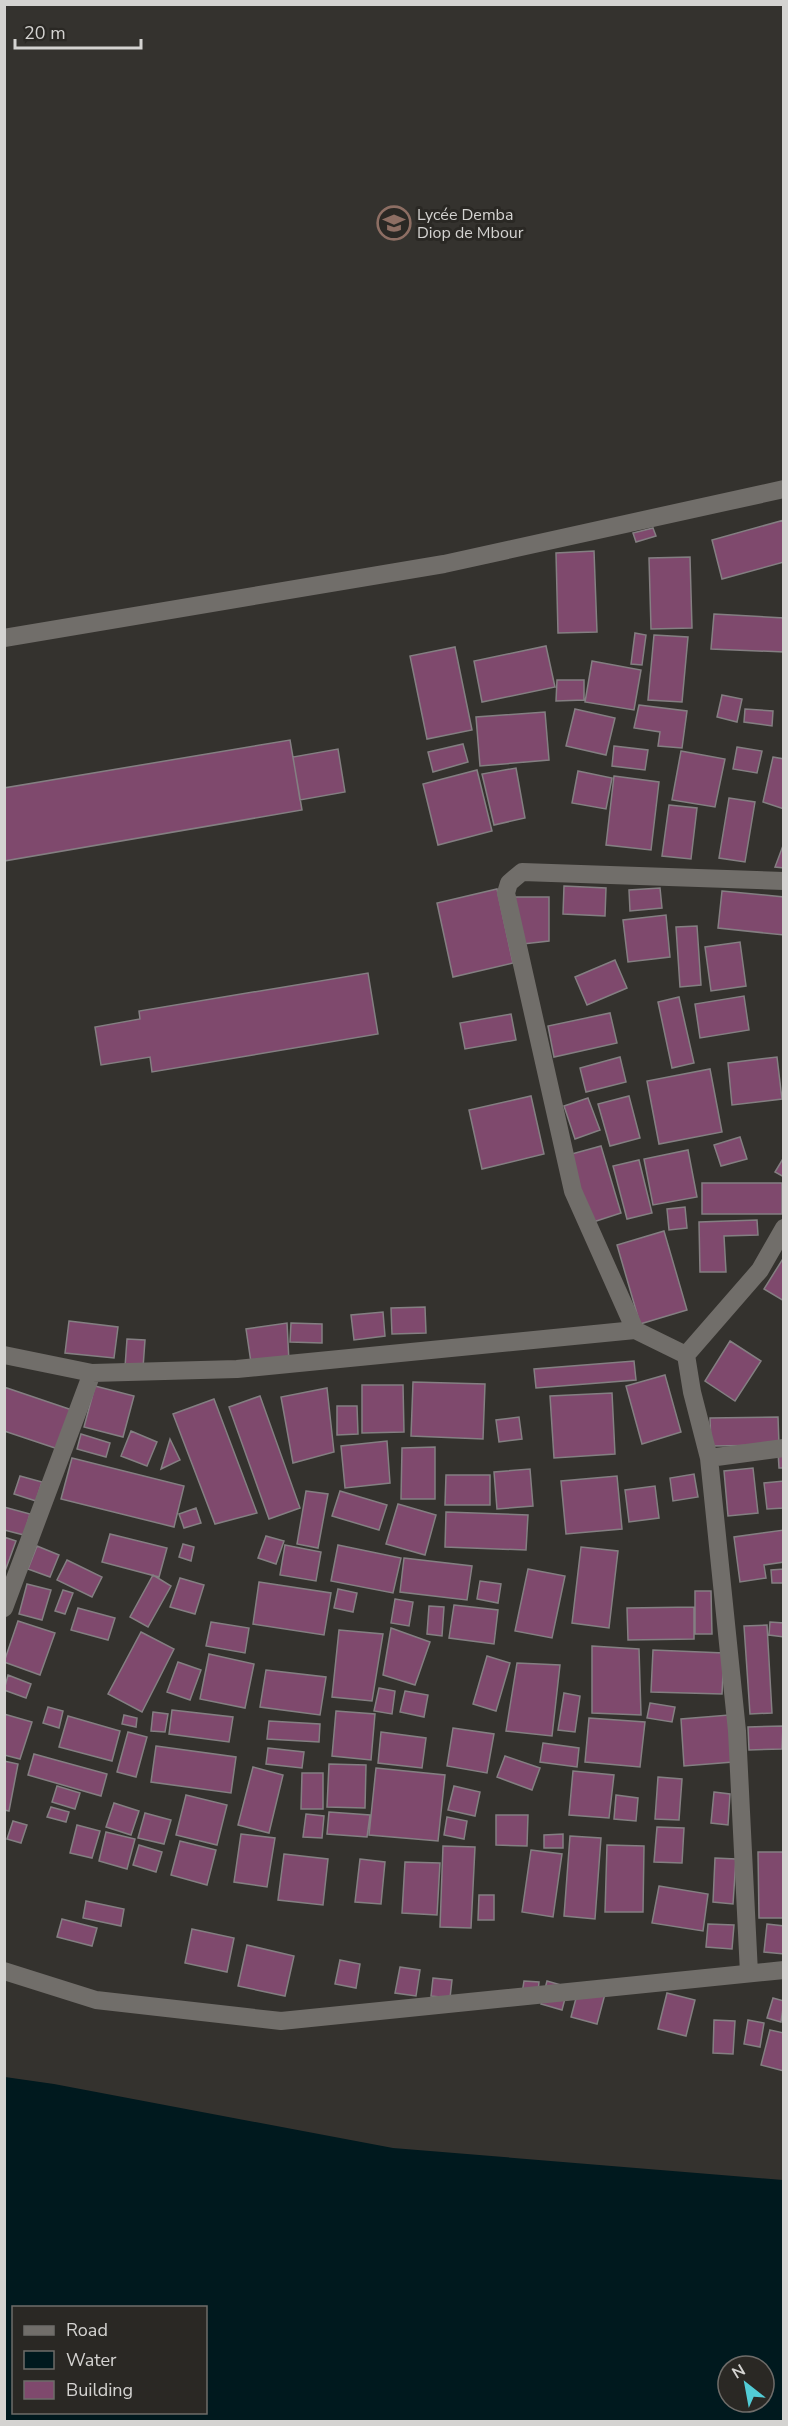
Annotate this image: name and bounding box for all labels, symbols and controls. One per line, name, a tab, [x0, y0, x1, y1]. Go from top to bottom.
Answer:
scale bar	[15, 12, 141, 50]
text: 20 m	[24, 21, 66, 45]
place label: Lycée Demba Diop de Mbour	[417, 204, 524, 244]
school or university icon: Lycée Demba Diop de Mbour	[376, 205, 412, 241]
legend	[12, 2306, 207, 2414]
text: Road	[66, 2318, 108, 2342]
text: Water	[66, 2348, 117, 2372]
north arrow	[716, 2354, 776, 2414]
text: N	[728, 2359, 750, 2385]
text: Building	[66, 2378, 133, 2402]

